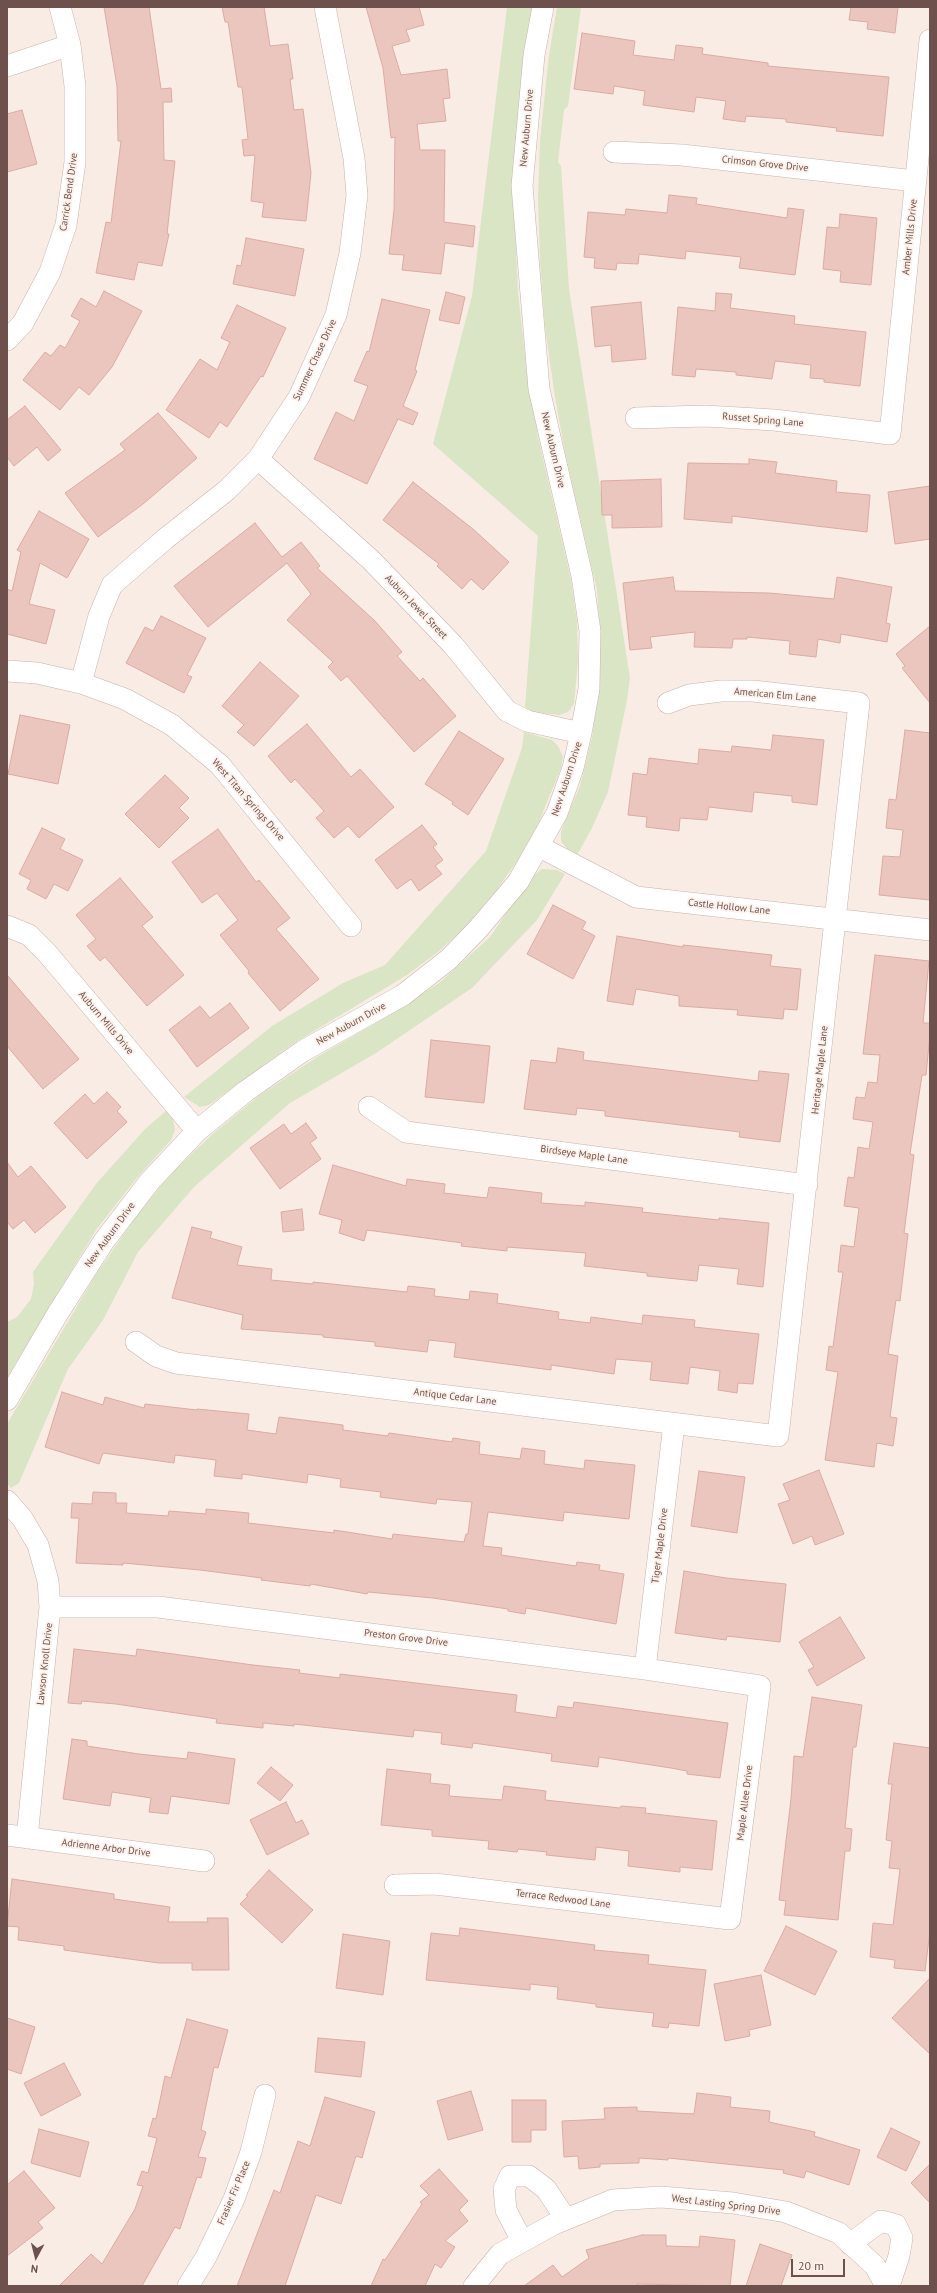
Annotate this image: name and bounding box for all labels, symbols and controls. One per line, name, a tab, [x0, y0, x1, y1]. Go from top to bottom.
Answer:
street label: New Auburn Drive	[518, 89, 536, 167]
street label: Carrick Bend Drive	[58, 152, 80, 232]
street label: Crimson Grove Drive	[721, 153, 809, 175]
street label: Amber Mills Drive	[900, 198, 920, 276]
street label: Summer Chase Drive	[291, 317, 339, 403]
street label: Russet Spring Lane	[722, 410, 804, 430]
street label: New Auburn Drive	[538, 411, 568, 489]
street label: Auburn Jewel Street	[382, 572, 450, 642]
street label: American Elm Lane	[733, 685, 817, 705]
street label: New Auburn Drive	[549, 740, 585, 818]
street label: West Titan Springs Drive	[209, 756, 287, 844]
street label: Castle Hollow Lane	[687, 897, 771, 917]
street label: Auburn Mills Drive	[76, 989, 136, 1057]
street label: New Auburn Drive	[314, 1000, 388, 1048]
street label: Heritage Maple Lane	[809, 1025, 831, 1115]
street label: Birdseye Maple Lane	[540, 1143, 628, 1167]
street label: New Auburn Drive	[82, 1200, 138, 1270]
street label: Antique Cedar Lane	[413, 1386, 497, 1408]
street label: Tiger Maple Drive	[649, 1507, 671, 1585]
street label: Lawson Knoll Drive	[35, 1622, 55, 1706]
street label: Preston Grove Drive	[363, 1627, 449, 1649]
street label: Maple Allee Drive	[734, 1765, 756, 1841]
street label: Adrienne Arbor Drive	[61, 1837, 151, 1859]
street label: Terrace Redwood Lane	[515, 1887, 611, 1911]
street label: Frasier Fir Place	[215, 2159, 253, 2227]
street label: West Lasting Spring Drive	[671, 2192, 781, 2218]
north arrow	[16, 2237, 56, 2277]
scale bar	[793, 2251, 847, 2277]
text: 20 m	[798, 2258, 824, 2273]
text: N	[30, 2262, 39, 2276]

